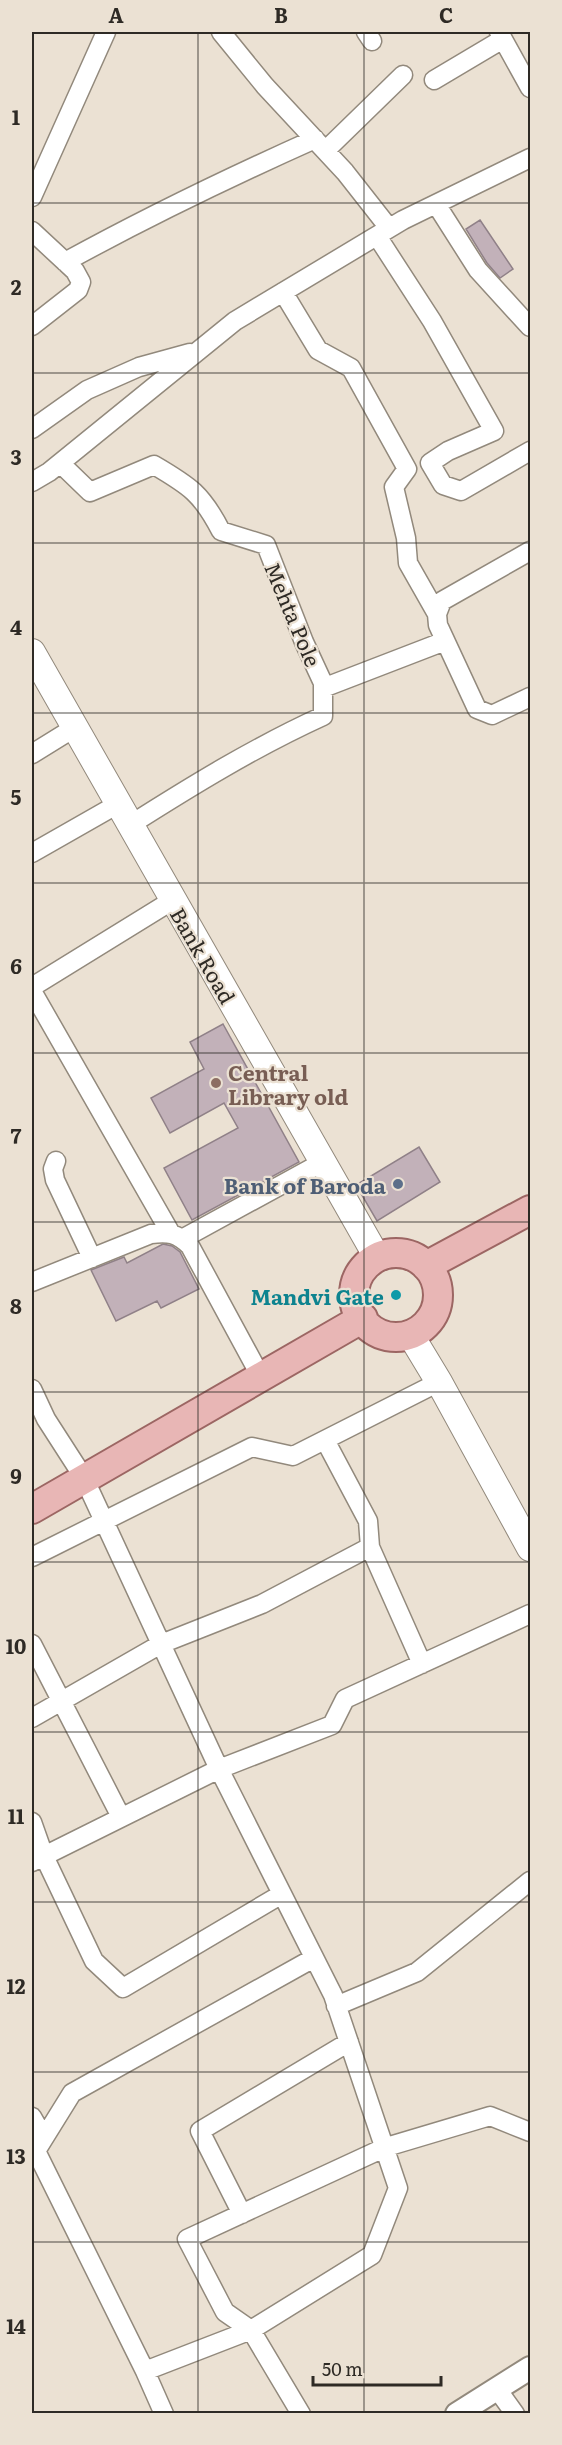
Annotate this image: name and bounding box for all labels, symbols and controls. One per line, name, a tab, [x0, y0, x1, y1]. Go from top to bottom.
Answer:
text: A	[108, 0, 124, 29]
text: B	[274, 0, 288, 29]
text: C	[439, 0, 453, 29]
text: 1	[12, 101, 20, 131]
text: 2	[11, 271, 22, 301]
text: 3	[10, 441, 22, 471]
street label: Mehta Pole	[258, 557, 330, 671]
text: 4	[10, 611, 22, 641]
text: 5	[11, 781, 22, 811]
street label: Bank Road	[164, 901, 244, 1009]
text: 6	[10, 950, 22, 980]
place label: Central Library old	[228, 1056, 348, 1111]
marker: Central Library old	[209, 1076, 223, 1090]
text: 7	[11, 1120, 22, 1150]
place label: Bank of Baroda	[224, 1169, 387, 1200]
marker: Bank of Baroda	[391, 1177, 405, 1191]
place label: Mandvi Gate	[250, 1280, 384, 1311]
marker: Mandvi Gate	[389, 1288, 403, 1302]
text: 8	[10, 1290, 22, 1320]
text: 9	[10, 1460, 22, 1490]
text: 10	[6, 1630, 26, 1660]
text: 11	[8, 1800, 24, 1830]
text: 12	[6, 1970, 26, 2000]
text: 13	[6, 2140, 26, 2170]
text: 14	[6, 2310, 26, 2340]
scale bar	[313, 2349, 440, 2387]
text: 50 m	[322, 2355, 363, 2382]

